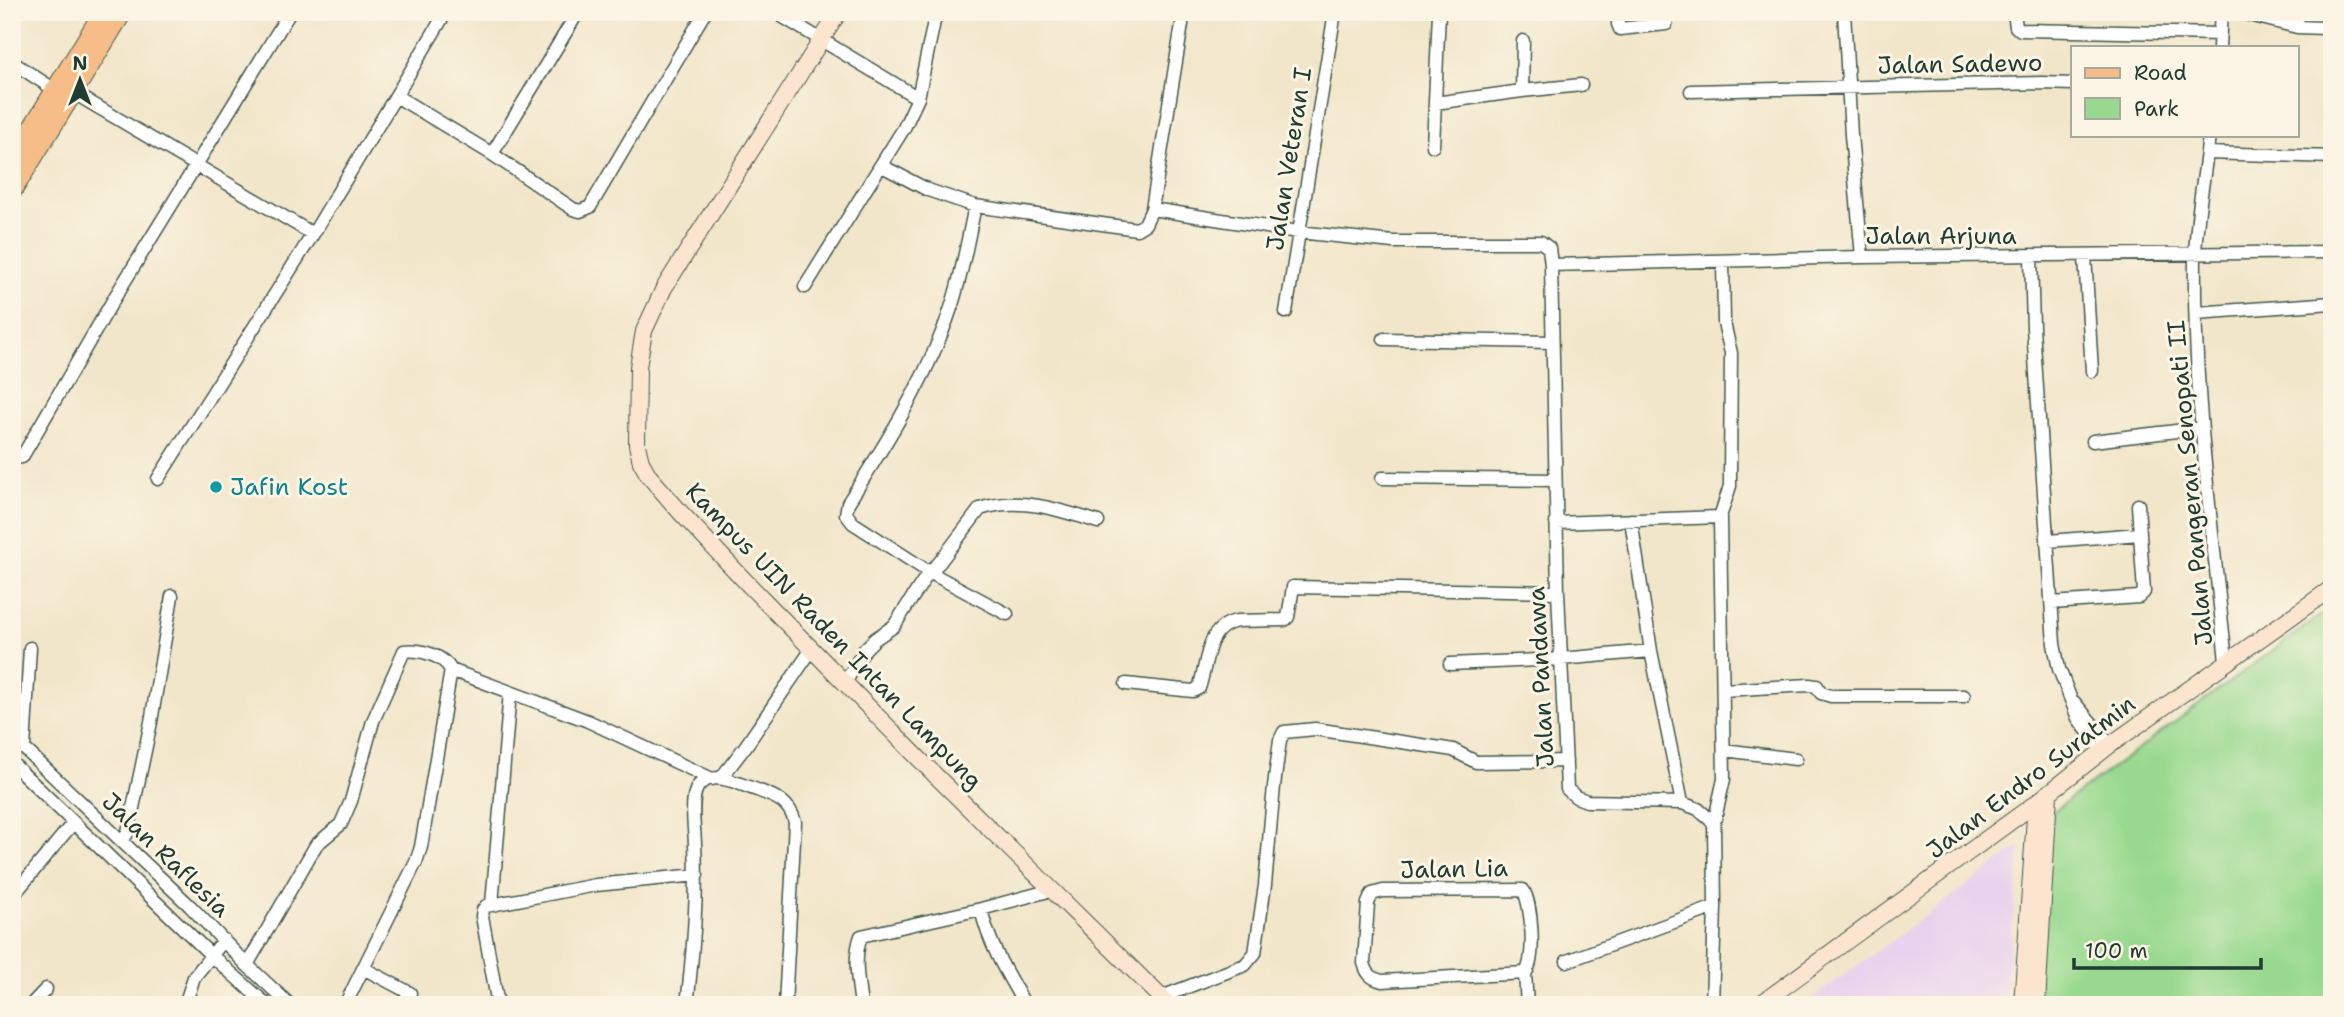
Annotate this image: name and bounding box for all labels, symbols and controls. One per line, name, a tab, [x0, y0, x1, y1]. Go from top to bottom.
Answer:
north arrow	[46, 46, 116, 116]
legend	[2071, 46, 2298, 136]
street label: Jalan Sadewo	[1877, 47, 2043, 81]
text: N	[72, 51, 88, 76]
text: Road	[2134, 59, 2187, 87]
street label: Jalan Veteran I	[1259, 65, 1319, 253]
text: Park	[2134, 95, 2179, 123]
street label: Jalan Arjuna	[1865, 220, 2017, 252]
street label: Jalan Pangeran Senopati II	[2160, 319, 2220, 647]
place label: Jafin Kost	[230, 471, 348, 503]
street label: Kampus UIN Raden Intan Lampung	[678, 476, 990, 796]
marker: Jafin Kost	[208, 479, 224, 495]
street label: Jalan Pandawa	[1520, 586, 1562, 768]
street label: Jalan Endro Suratmin	[1920, 688, 2142, 866]
street label: Jalan Raflesia	[95, 786, 237, 924]
street label: Jalan Lia	[1400, 852, 1508, 886]
scale bar	[2074, 926, 2262, 970]
text: 100 m	[2085, 937, 2148, 965]

